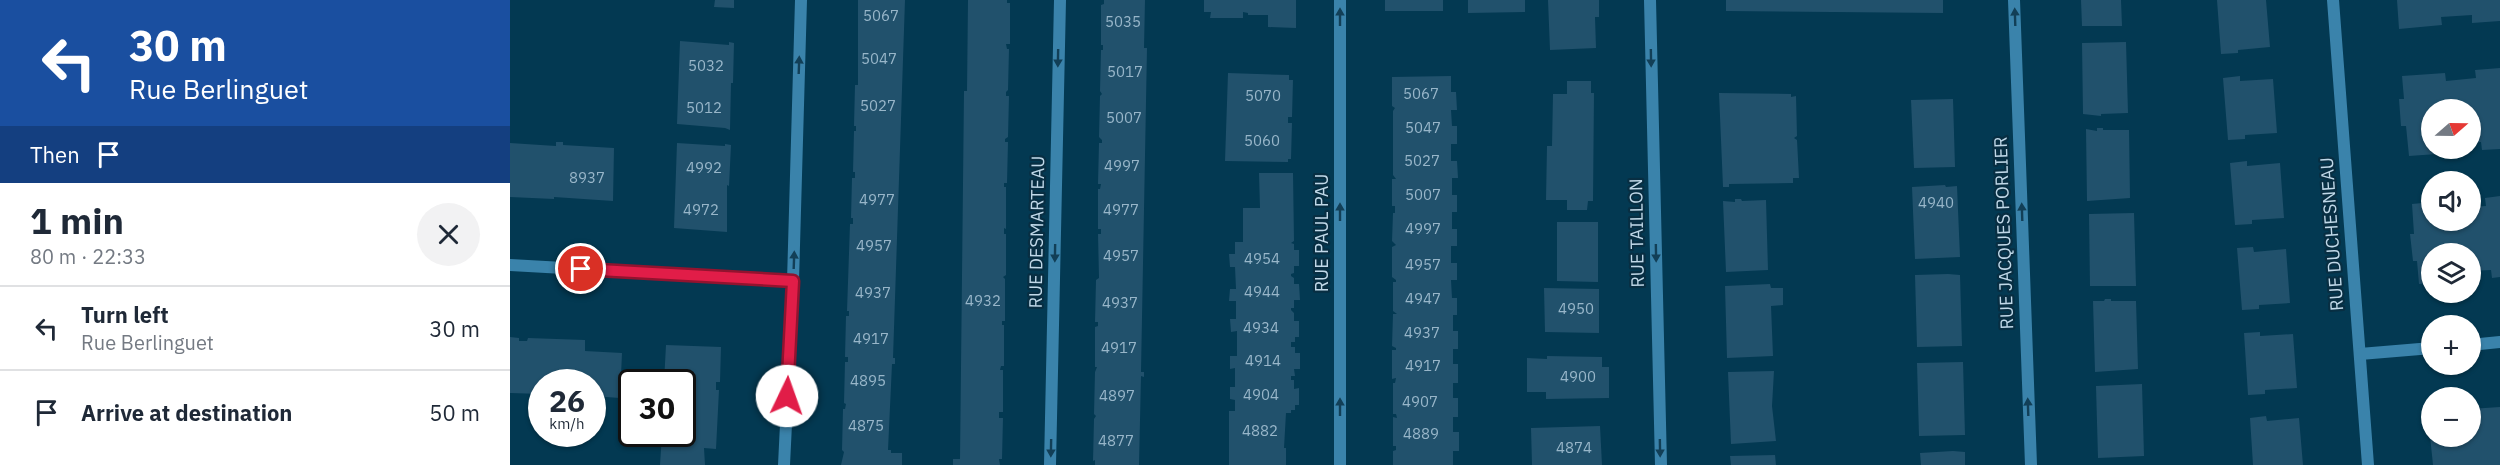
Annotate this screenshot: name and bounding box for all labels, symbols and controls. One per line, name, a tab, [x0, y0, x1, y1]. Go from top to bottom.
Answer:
house number: 5067	[863, 6, 899, 25]
one-way arrow	[1335, 7, 1345, 26]
one-way arrow	[2010, 7, 2019, 26]
house number: 5035	[1105, 12, 1141, 31]
text: 30 m	[129, 18, 227, 73]
icon: left	[30, 24, 108, 102]
house number: 5047	[861, 49, 897, 68]
one-way arrow	[1054, 49, 1063, 68]
one-way arrow	[1646, 49, 1656, 68]
one-way arrow	[795, 55, 804, 74]
house number: 5032	[688, 56, 724, 75]
house number: 5017	[1107, 62, 1143, 81]
text: Rue Berlinguet	[129, 71, 308, 106]
house number: 5067	[1403, 84, 1439, 103]
house number: 5070	[1245, 86, 1281, 105]
house number: 5027	[860, 96, 896, 115]
house number: 5012	[686, 98, 722, 117]
north arrow	[2421, 99, 2481, 159]
map controls	[2421, 99, 2481, 447]
house number: 5007	[1106, 108, 1142, 127]
house number: 5047	[1405, 118, 1441, 137]
house number: 5060	[1244, 131, 1280, 150]
street label: RUE JACQUES PORLIER	[1989, 136, 2018, 330]
icon: arrive	[92, 138, 125, 171]
text: Then	[30, 140, 80, 169]
house number: 5027	[1404, 151, 1440, 170]
street label: RUE DESMARTEAU	[1024, 155, 1049, 309]
house number: 4997	[1104, 156, 1140, 175]
street label: RUE DUCHESNEAU	[2315, 156, 2348, 312]
house number: 4992	[686, 158, 722, 177]
house number: 8937	[569, 168, 605, 187]
button: sound	[2421, 171, 2481, 231]
street label: RUE PAUL PAU	[1310, 174, 1333, 292]
street label: RUE TAILLON	[1624, 178, 1649, 288]
house number: 5007	[1405, 185, 1441, 204]
house number: 4977	[859, 190, 895, 209]
house number: 4940	[1918, 193, 1954, 212]
text: 1 min	[30, 197, 124, 244]
house number: 4972	[683, 200, 719, 219]
house number: 4977	[1103, 200, 1139, 219]
one-way arrow	[1335, 202, 1345, 221]
one-way arrow	[2017, 202, 2026, 221]
button: close	[417, 203, 480, 266]
house number: 4997	[1405, 219, 1441, 238]
house number: 4957	[856, 236, 892, 255]
text: 80 m · 22:33	[30, 243, 146, 270]
pin	[555, 243, 606, 294]
button: layers	[2421, 243, 2481, 303]
one-way arrow	[1050, 244, 1059, 263]
one-way arrow	[1651, 244, 1661, 263]
house number: 4957	[1103, 246, 1139, 265]
house number: 4954	[1244, 249, 1280, 268]
one-way arrow	[789, 250, 798, 269]
icon: arrive	[564, 252, 597, 285]
house number: 4957	[1405, 255, 1441, 274]
house number: 4944	[1244, 282, 1280, 301]
house number: 4937	[855, 283, 891, 302]
house number: 4947	[1405, 289, 1441, 308]
house number: 4932	[965, 291, 1001, 310]
house number: 4937	[1102, 293, 1138, 312]
house number: 4950	[1558, 299, 1594, 318]
text: Turn left	[81, 300, 169, 329]
icon: left	[30, 312, 63, 345]
text: 30 m	[429, 314, 480, 343]
button: +	[2421, 315, 2481, 375]
house number: 4934	[1243, 318, 1279, 337]
house number: 4937	[1404, 323, 1440, 342]
text: Rue Berlinguet	[81, 329, 214, 356]
house number: 4917	[853, 329, 889, 348]
house number: 4917	[1101, 338, 1137, 357]
house number: 4914	[1245, 351, 1281, 370]
house number: 4917	[1405, 356, 1441, 375]
position arrow	[755, 364, 819, 428]
house number: 4900	[1560, 367, 1596, 386]
speed limit sign: 30	[618, 369, 696, 447]
house number: 4895	[850, 371, 886, 390]
text: 26	[549, 381, 585, 420]
house number: 4904	[1243, 385, 1279, 404]
house number: 4897	[1099, 386, 1135, 405]
button: −	[2421, 387, 2481, 447]
house number: 4907	[1402, 392, 1438, 411]
icon: arrive	[30, 396, 63, 429]
one-way arrow	[1335, 397, 1345, 416]
one-way arrow	[2024, 397, 2033, 416]
text: Arrive at destination	[81, 398, 292, 427]
text: 50 m	[429, 398, 480, 427]
text: km/h	[549, 414, 585, 433]
house number: 4875	[848, 416, 884, 435]
house number: 4882	[1242, 421, 1278, 440]
house number: 4889	[1403, 424, 1439, 443]
house number: 4877	[1098, 431, 1134, 450]
house number: 4874	[1556, 438, 1592, 457]
one-way arrow	[1046, 439, 1056, 458]
one-way arrow	[1656, 439, 1665, 458]

